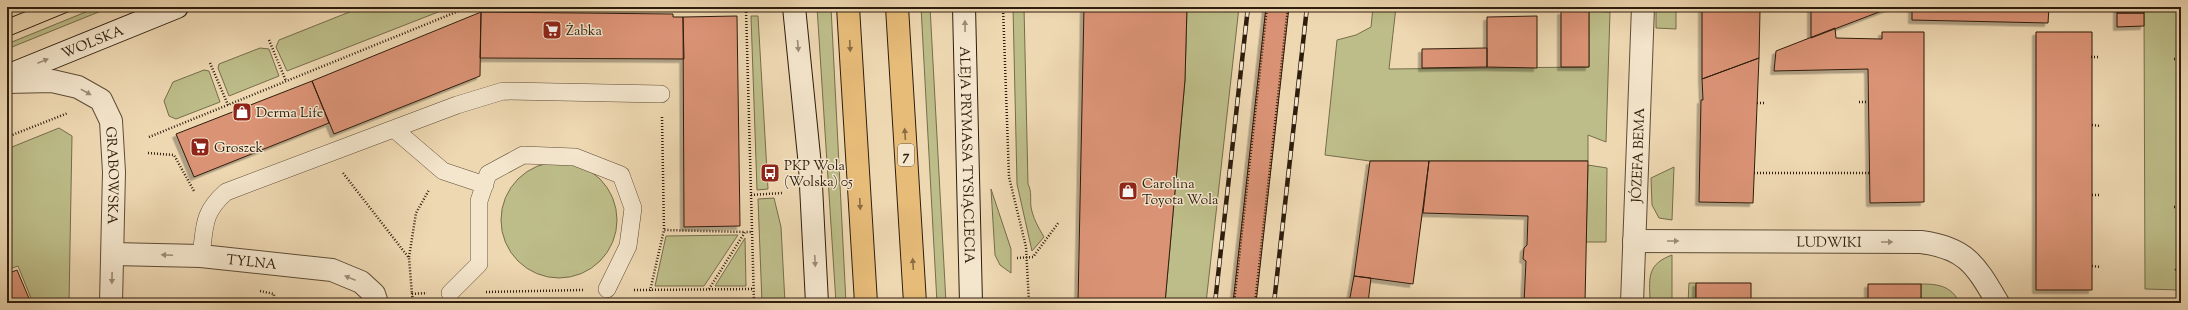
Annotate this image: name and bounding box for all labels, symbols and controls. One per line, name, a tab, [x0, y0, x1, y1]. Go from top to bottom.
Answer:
supermarket icon: Żabka	[541, 19, 563, 41]
one-way arrow	[962, 19, 968, 32]
street label: WOLSKA	[59, 21, 128, 65]
place label: Żabka	[566, 22, 602, 42]
one-way arrow	[795, 40, 802, 52]
one-way arrow	[847, 40, 854, 52]
street label: ALEJA PRYMASA TYSIĄCLECIA	[953, 46, 978, 265]
one-way arrow	[38, 58, 50, 64]
one-way arrow	[80, 88, 92, 95]
shop icon: Derma Life	[231, 101, 253, 123]
place label: Derma Life	[256, 104, 323, 124]
street label: JÓZEFA BEMA	[1628, 107, 1651, 204]
street label: GRABOWSKA	[99, 126, 122, 226]
one-way arrow	[901, 128, 908, 140]
supermarket icon: Groszek	[189, 136, 211, 158]
place label: Groszek	[214, 139, 264, 159]
road number: 7	[898, 144, 914, 166]
place label: PKP Wola (Wolska) 05	[784, 157, 853, 193]
bus stop icon: PKP Wola (Wolska) 05	[759, 162, 781, 184]
place label: Carolina Toyota Wola	[1142, 175, 1219, 211]
shop icon: Carolina Toyota Wola	[1117, 180, 1139, 202]
one-way arrow	[857, 198, 863, 211]
street label: LUDWIKI	[1796, 234, 1862, 254]
one-way arrow	[1667, 238, 1680, 244]
one-way arrow	[1881, 239, 1894, 245]
street label: TYLNA	[225, 251, 278, 276]
one-way arrow	[161, 252, 173, 259]
one-way arrow	[811, 255, 818, 267]
one-way arrow	[909, 258, 916, 270]
one-way arrow	[109, 272, 115, 285]
one-way arrow	[344, 274, 356, 280]

